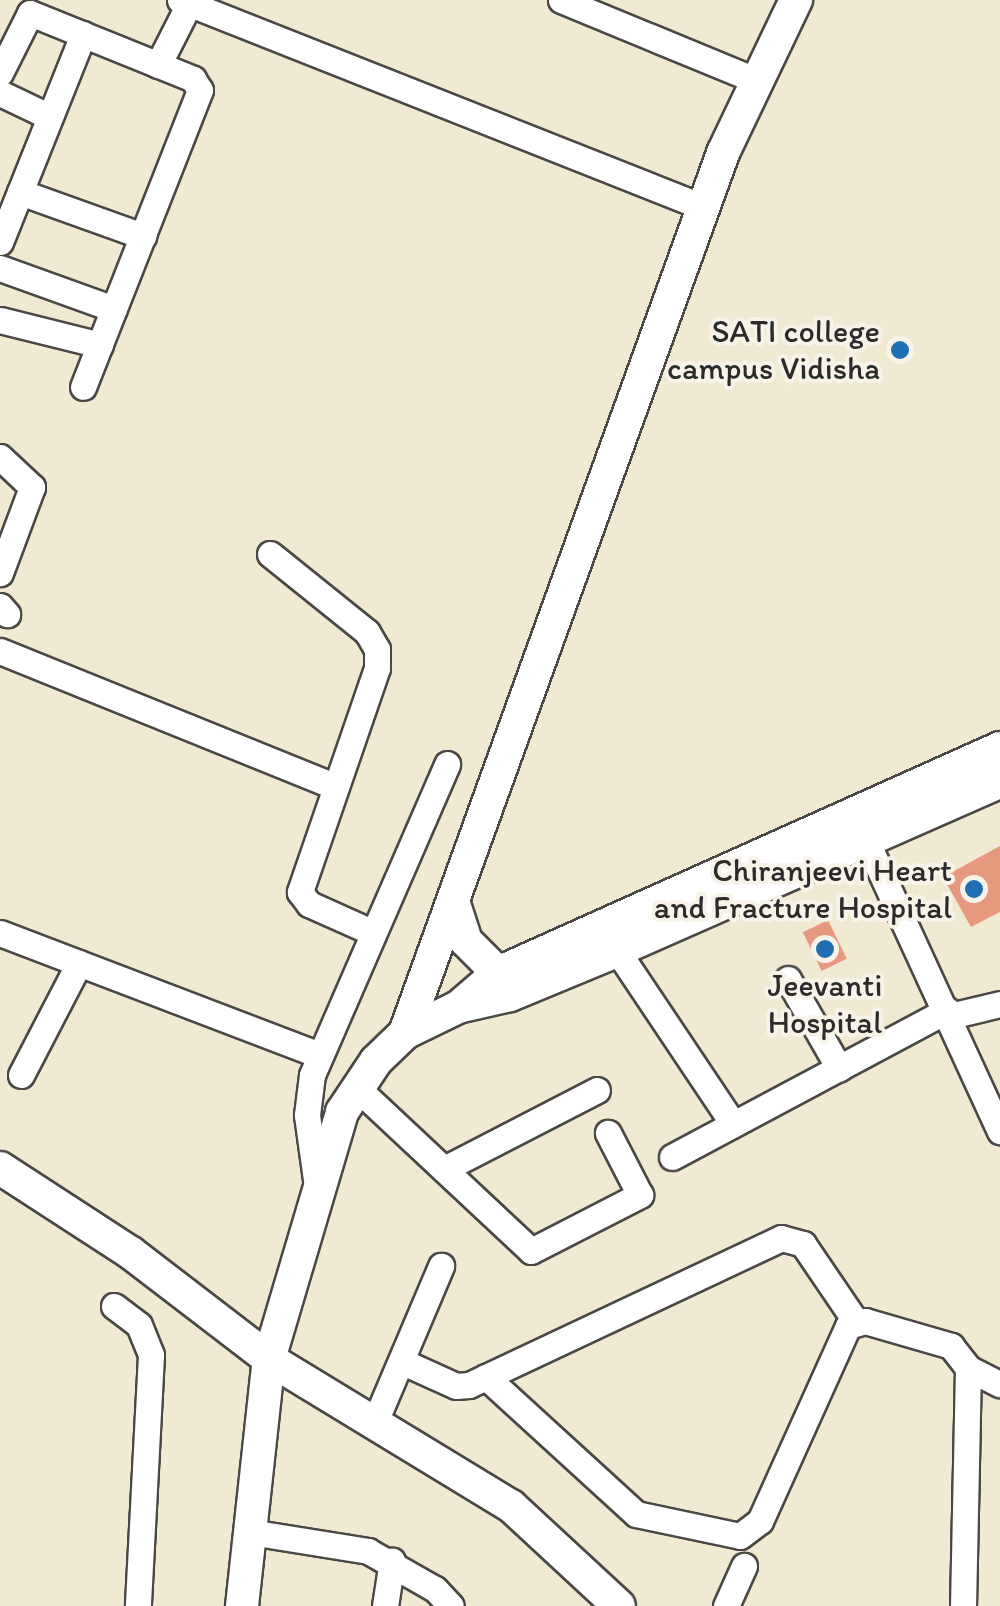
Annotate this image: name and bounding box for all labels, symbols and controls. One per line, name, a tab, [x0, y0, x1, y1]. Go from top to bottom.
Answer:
place label: SATI college campus Vidisha	[666, 313, 880, 388]
marker: SATI college campus Vidisha	[889, 339, 911, 361]
place label: Chiranjeevi Heart and Fracture Hospital	[654, 852, 952, 927]
marker: Chiranjeevi Heart and Fracture Hospital	[961, 876, 987, 902]
marker: Jeevanti Hospital	[812, 936, 838, 962]
place label: Jeevanti Hospital	[768, 967, 882, 1042]

